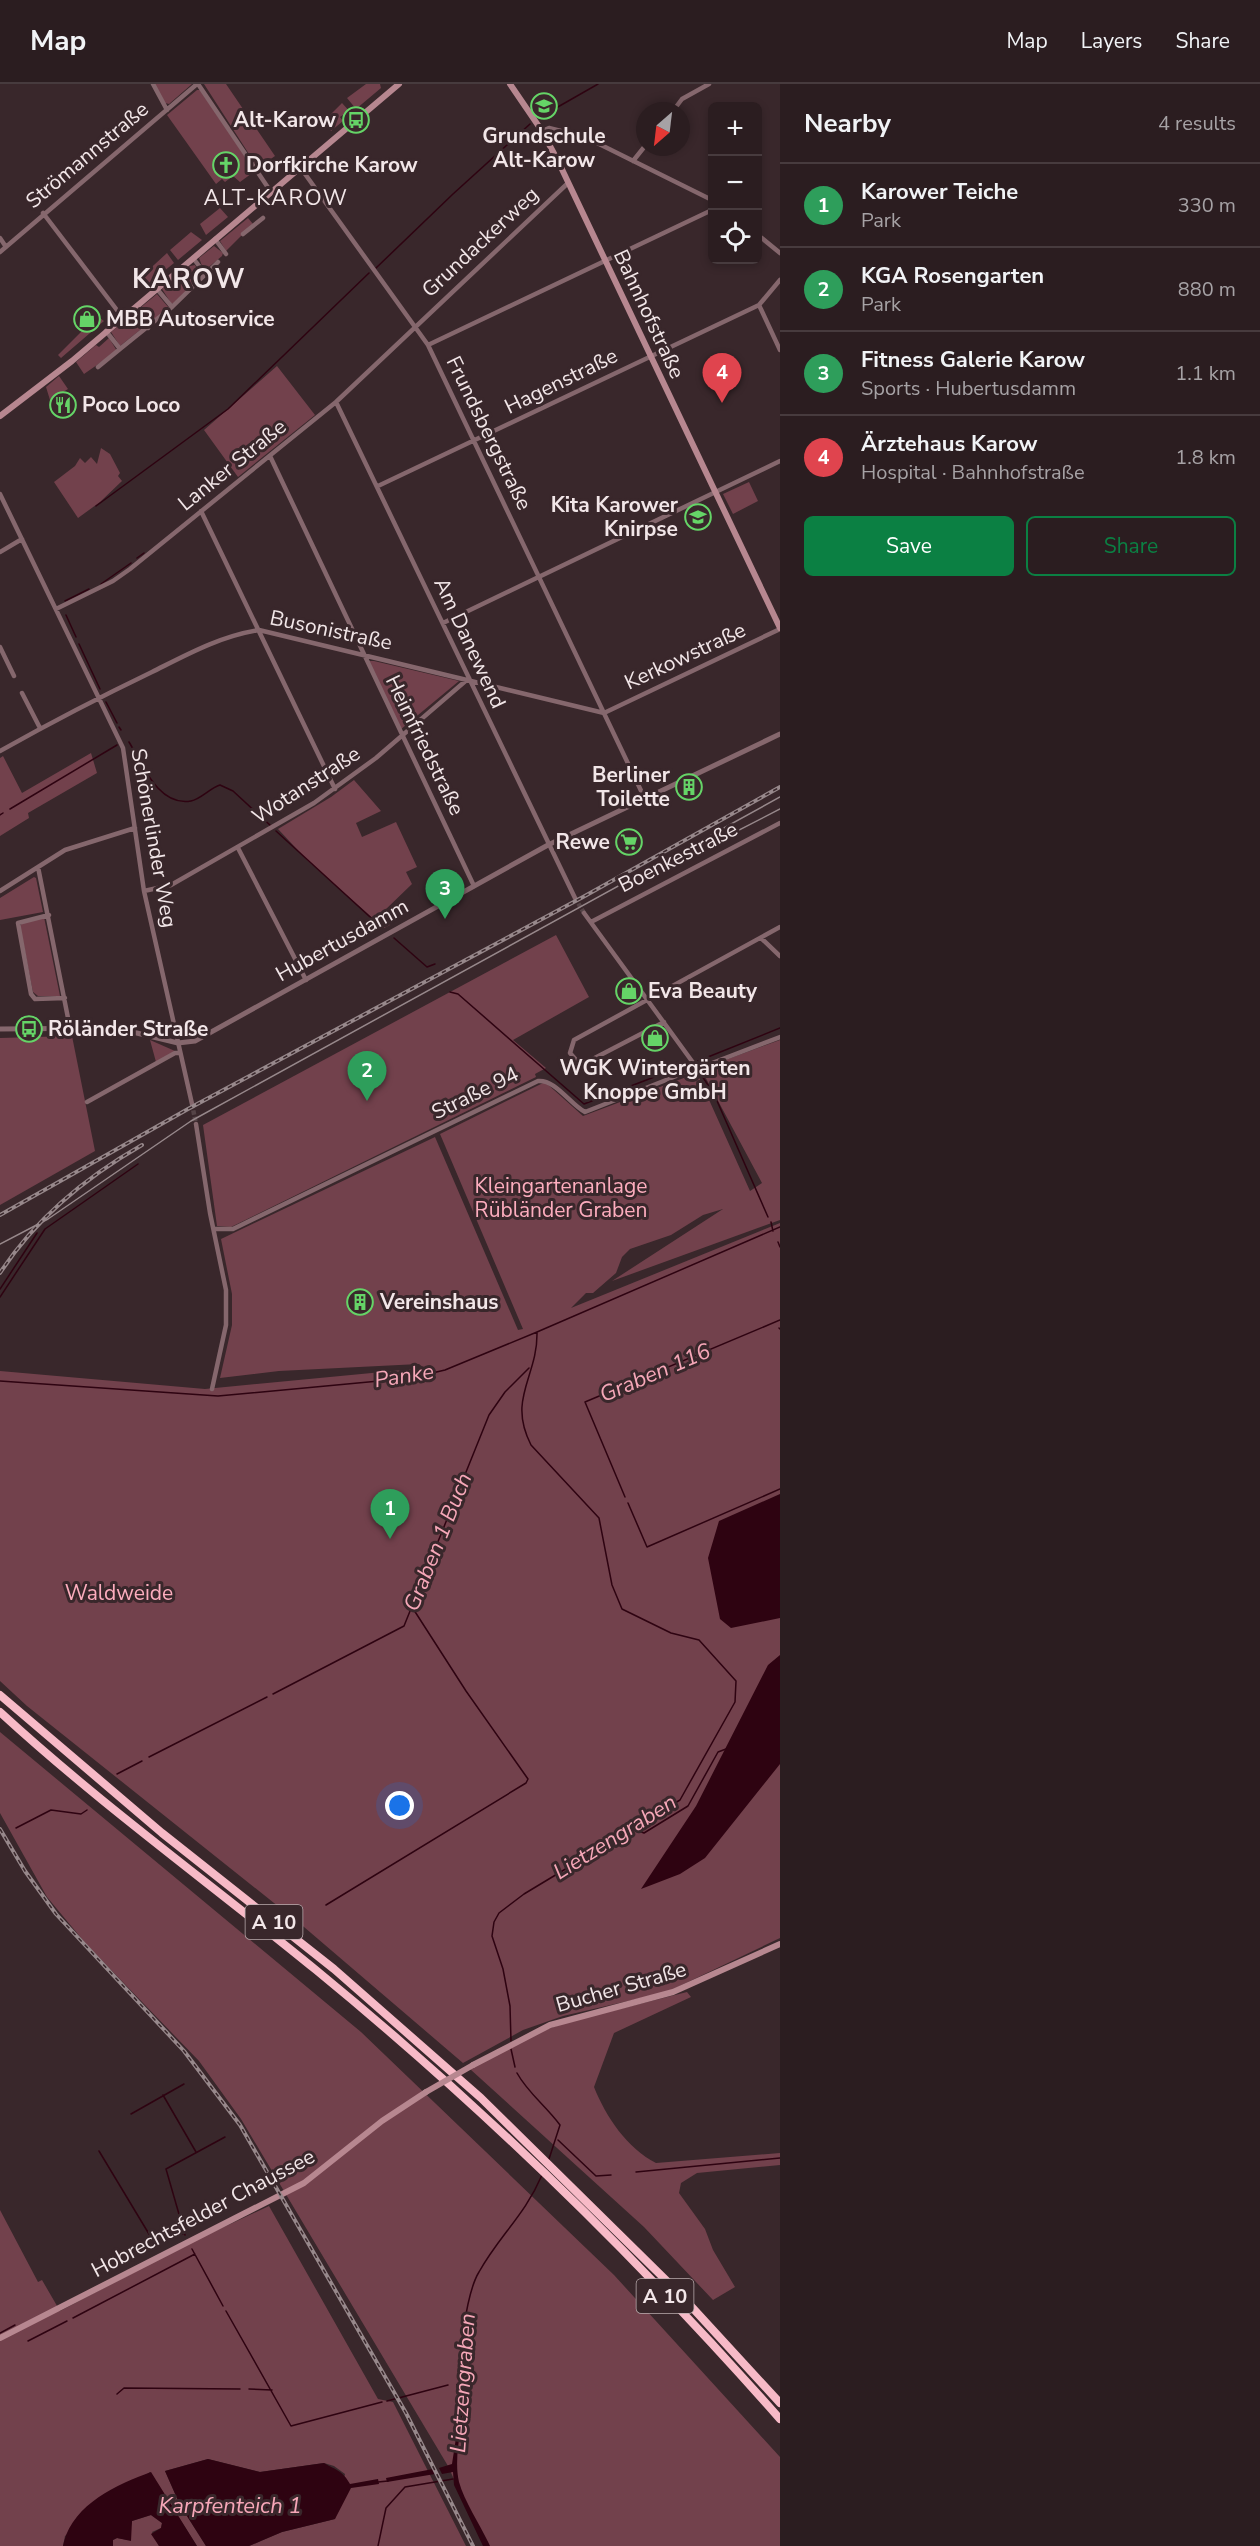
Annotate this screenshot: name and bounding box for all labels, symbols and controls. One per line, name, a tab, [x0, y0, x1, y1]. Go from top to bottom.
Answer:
text: Map	[30, 22, 86, 60]
text: Map	[1006, 27, 1048, 55]
text: Layers	[1081, 27, 1142, 55]
text: Share	[1175, 27, 1230, 55]
school or university icon: Grundschule Alt-Karow	[529, 91, 559, 121]
street label: Strömannstraße	[20, 95, 154, 215]
north arrow	[636, 102, 690, 156]
map controls	[708, 102, 762, 264]
button: +	[708, 102, 762, 156]
bus stop icon: Alt-Karow	[341, 105, 371, 135]
place label: Alt-Karow	[234, 106, 336, 134]
text: Nearby	[804, 106, 891, 141]
text: 4 results	[1158, 110, 1236, 137]
place label: Grundschule Alt-Karow	[482, 122, 606, 174]
church icon: Dorfkirche Karow	[211, 150, 241, 180]
place label: Dorfkirche Karow	[246, 151, 418, 179]
button: −	[708, 156, 762, 210]
text: Karower Teiche	[861, 177, 1018, 207]
street label: Grundackerweg	[416, 181, 544, 303]
district label: ALT-KAROW	[204, 183, 348, 213]
text: 1	[818, 192, 830, 219]
text: 330 m	[1178, 192, 1236, 219]
text: Park	[861, 207, 901, 234]
button: locate	[708, 210, 762, 264]
street label: Bahnhofstraße	[607, 245, 691, 383]
district label: KAROW	[132, 261, 246, 298]
text: KGA Rosengarten	[861, 261, 1044, 291]
text: 2	[818, 276, 830, 303]
text: 880 m	[1178, 276, 1236, 303]
text: Park	[861, 291, 901, 318]
shop icon: MBB Autoservice	[72, 304, 102, 334]
place label: MBB Autoservice	[106, 305, 275, 333]
street label: Hagenstraße	[500, 342, 622, 420]
text: Fitness Galerie Karow	[861, 345, 1085, 375]
street label: Frundsbergstraße	[440, 351, 538, 515]
pin: 4	[702, 354, 742, 403]
text: 3	[818, 360, 830, 387]
text: 1.1 km	[1175, 360, 1236, 387]
text: Sports · Hubertusdamm	[861, 375, 1076, 402]
restaurant icon: Poco Loco	[48, 390, 78, 420]
place label: Poco Loco	[82, 391, 180, 419]
street label: Lanker Straße	[172, 413, 292, 517]
text: Ärztehaus Karow	[861, 429, 1037, 459]
text: 4	[818, 444, 830, 471]
text: 1.8 km	[1175, 444, 1236, 471]
text: Hospital · Bahnhofstraße	[861, 459, 1085, 486]
place label: Kita Karower Knirpse	[551, 491, 679, 543]
school or university icon: Kita Karower Knirpse	[683, 502, 713, 532]
button: Save	[804, 516, 1014, 576]
button: Share	[1026, 516, 1236, 576]
street label: Am Danewend	[427, 573, 513, 713]
street label: Busonistraße	[267, 603, 395, 657]
street label: Kerkowstraße	[620, 616, 750, 696]
street label: Heimfriedstraße	[379, 670, 471, 820]
street label: Wotanstraße	[246, 740, 366, 830]
street label: Schönerlinder Weg	[124, 746, 184, 930]
place label: Berliner Toilette	[592, 761, 671, 813]
building icon: Berliner Toilette	[674, 772, 704, 802]
street label: Boenkestraße	[614, 815, 742, 899]
supermarket icon: Rewe	[614, 827, 644, 857]
place label: Rewe	[556, 828, 610, 856]
pin: 3	[426, 870, 464, 919]
street label: Hubertusdamm	[271, 892, 413, 988]
shop icon: Eva Beauty	[614, 976, 644, 1006]
place label: Eva Beauty	[648, 977, 758, 1005]
bus stop icon: Röländer Straße	[14, 1014, 44, 1044]
place label: Röländer Straße	[48, 1015, 209, 1043]
shop icon: WGK Wintergärten Knoppe GmbH	[640, 1023, 670, 1053]
pin: 2	[348, 1052, 386, 1101]
place label: WGK Wintergärten Knoppe GmbH	[559, 1054, 751, 1106]
street label: Straße 94	[427, 1060, 523, 1126]
park label: Kleingartenanlage Rübländer Graben	[475, 1172, 647, 1224]
building icon: Vereinshaus	[345, 1287, 375, 1317]
place label: Vereinshaus	[379, 1288, 499, 1316]
water label: Graben 116	[595, 1336, 716, 1410]
water label: Panke	[372, 1356, 436, 1396]
water label: Graben 1 Buch	[397, 1468, 479, 1616]
pin: 1	[370, 1490, 410, 1539]
park label: Waldweide	[65, 1579, 173, 1607]
water label: Lietzengraben	[548, 1787, 682, 1887]
your location	[385, 1791, 414, 1820]
road number: A 10	[246, 1905, 302, 1939]
street label: Bucher Straße	[552, 1955, 690, 2019]
street label: Hobrechtsfelder Chaussee	[86, 2142, 320, 2284]
road number: A 10	[636, 2279, 694, 2313]
water label: Lietzengraben	[443, 2312, 483, 2454]
water label: Karpfenteich 1	[158, 2491, 302, 2521]

